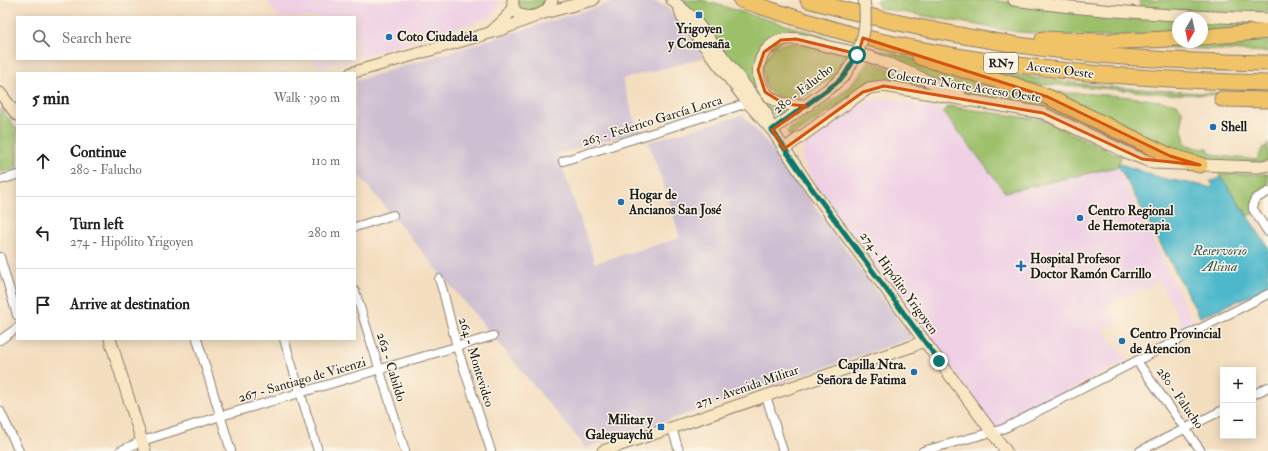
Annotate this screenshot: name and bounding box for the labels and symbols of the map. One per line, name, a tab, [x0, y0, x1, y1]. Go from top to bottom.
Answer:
marker: Yrigoyen y Comesaña	[694, 10, 704, 20]
north arrow	[1172, 12, 1208, 48]
place label: Yrigoyen y Comesaña	[667, 21, 730, 53]
place label: Coto Ciudadela	[397, 29, 478, 45]
marker: Coto Ciudadela	[384, 32, 394, 42]
route start	[848, 46, 866, 64]
road number: RN7	[984, 53, 1018, 73]
street label: Acceso Oeste	[1024, 58, 1095, 82]
street label: 280 - Falucho	[770, 61, 836, 117]
street label: Colectora Norte Acceso Oeste	[886, 66, 1043, 106]
street label: 263 - Federico García Lorca	[580, 92, 725, 150]
place label: Shell	[1221, 119, 1248, 135]
marker: Shell	[1208, 122, 1218, 132]
place label: Hogar de Ancianos San José	[628, 187, 722, 219]
marker: Hogar de Ancianos San José	[616, 197, 626, 207]
place label: Centro Regional de Hemoterapia	[1088, 203, 1174, 235]
marker: Centro Regional de Hemoterapia	[1075, 213, 1085, 223]
street label: 274 - Hipólito Yrigoyen	[855, 228, 942, 338]
water label: Reservorio Alsina	[1192, 242, 1247, 275]
place label: Hospital Profesor Doctor Ramón Carrillo	[1030, 251, 1152, 282]
marker: Hospital Profesor Doctor Ramón Carrillo	[1015, 260, 1027, 272]
street label: 264 - Montevideo	[455, 315, 497, 409]
place label: Centro Provincial de Atencion	[1130, 326, 1222, 357]
street label: 262 - Cabildo	[373, 331, 409, 403]
marker: Centro Provincial de Atencion	[1117, 336, 1127, 346]
route end	[930, 352, 948, 370]
street label: 267 - Santiago de Vicenzi	[236, 354, 368, 406]
place label: Capilla Ntra. Señora de Fatima	[817, 357, 907, 388]
street label: 271 - Avenida Militar	[693, 362, 801, 412]
street label: 280 - Falucho	[1153, 364, 1207, 432]
marker: Capilla Ntra. Señora de Fatima	[909, 367, 919, 377]
place label: Militar y Galeguaychú	[585, 412, 654, 444]
marker: Militar y Galeguaychú	[656, 422, 666, 432]

